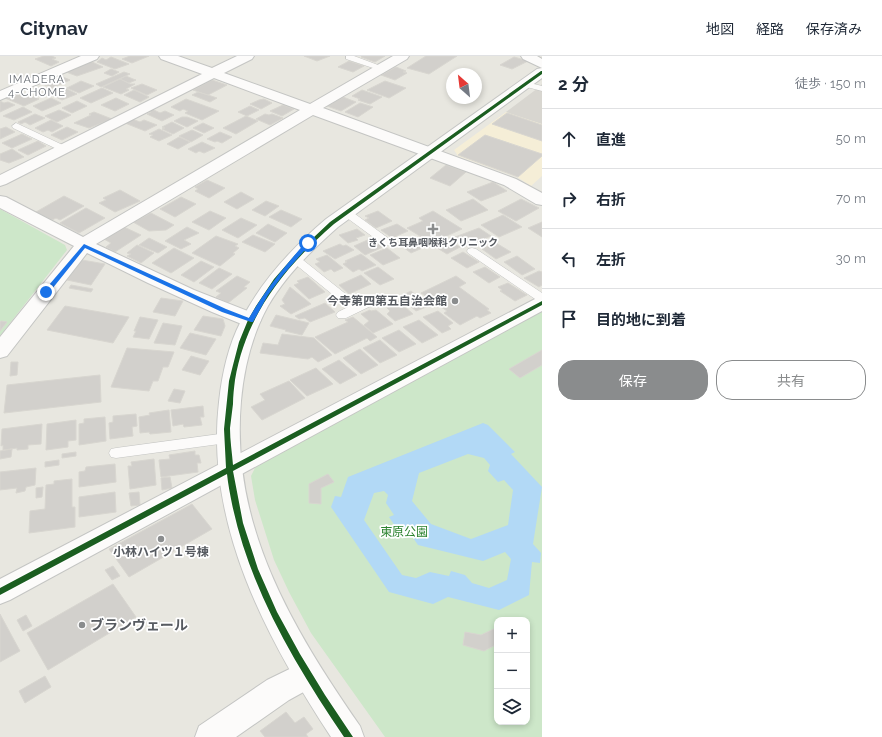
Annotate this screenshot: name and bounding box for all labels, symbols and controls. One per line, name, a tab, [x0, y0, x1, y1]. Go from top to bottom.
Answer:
text: Citynav	[20, 17, 88, 39]
text: 地図	[706, 21, 734, 37]
text: 経路	[756, 21, 784, 37]
text: 保存済み	[806, 21, 862, 37]
north arrow	[446, 68, 482, 104]
district label: IMADERA 4-CHOME	[8, 73, 66, 99]
text: 2 分	[558, 74, 589, 94]
text: 徒歩 · 150 m	[795, 76, 866, 91]
icon: ahead	[558, 128, 580, 150]
text: 直進	[596, 131, 626, 149]
text: 50 m	[836, 131, 866, 146]
icon: right	[558, 188, 580, 210]
text: 右折	[596, 191, 626, 209]
text: 70 m	[836, 191, 866, 206]
marker: きくち耳鼻咽喉科クリニック	[427, 223, 439, 235]
route start	[299, 234, 317, 252]
place label: きくち耳鼻咽喉科クリニック	[368, 237, 498, 248]
icon: left	[558, 248, 580, 270]
text: 左折	[596, 251, 626, 269]
text: 30 m	[836, 251, 866, 266]
route end	[37, 283, 55, 301]
place label: 今寺第四第五自治会館	[327, 294, 447, 308]
marker: 今寺第四第五自治会館	[450, 296, 460, 306]
icon: arrive	[558, 308, 580, 330]
text: 目的地に到着	[596, 311, 686, 329]
button: 保存	[558, 360, 708, 400]
button: 共有	[716, 360, 866, 400]
park label: 東原公園	[380, 525, 428, 539]
marker: 小林ハイツ１号棟	[156, 534, 166, 544]
place label: 小林ハイツ１号棟	[113, 545, 209, 559]
place label: ブランヴェール	[90, 617, 188, 633]
map controls	[494, 617, 530, 725]
button: +	[494, 617, 530, 653]
marker: ブランヴェール	[77, 620, 87, 630]
button: −	[494, 653, 530, 689]
button: layers	[494, 689, 530, 725]

